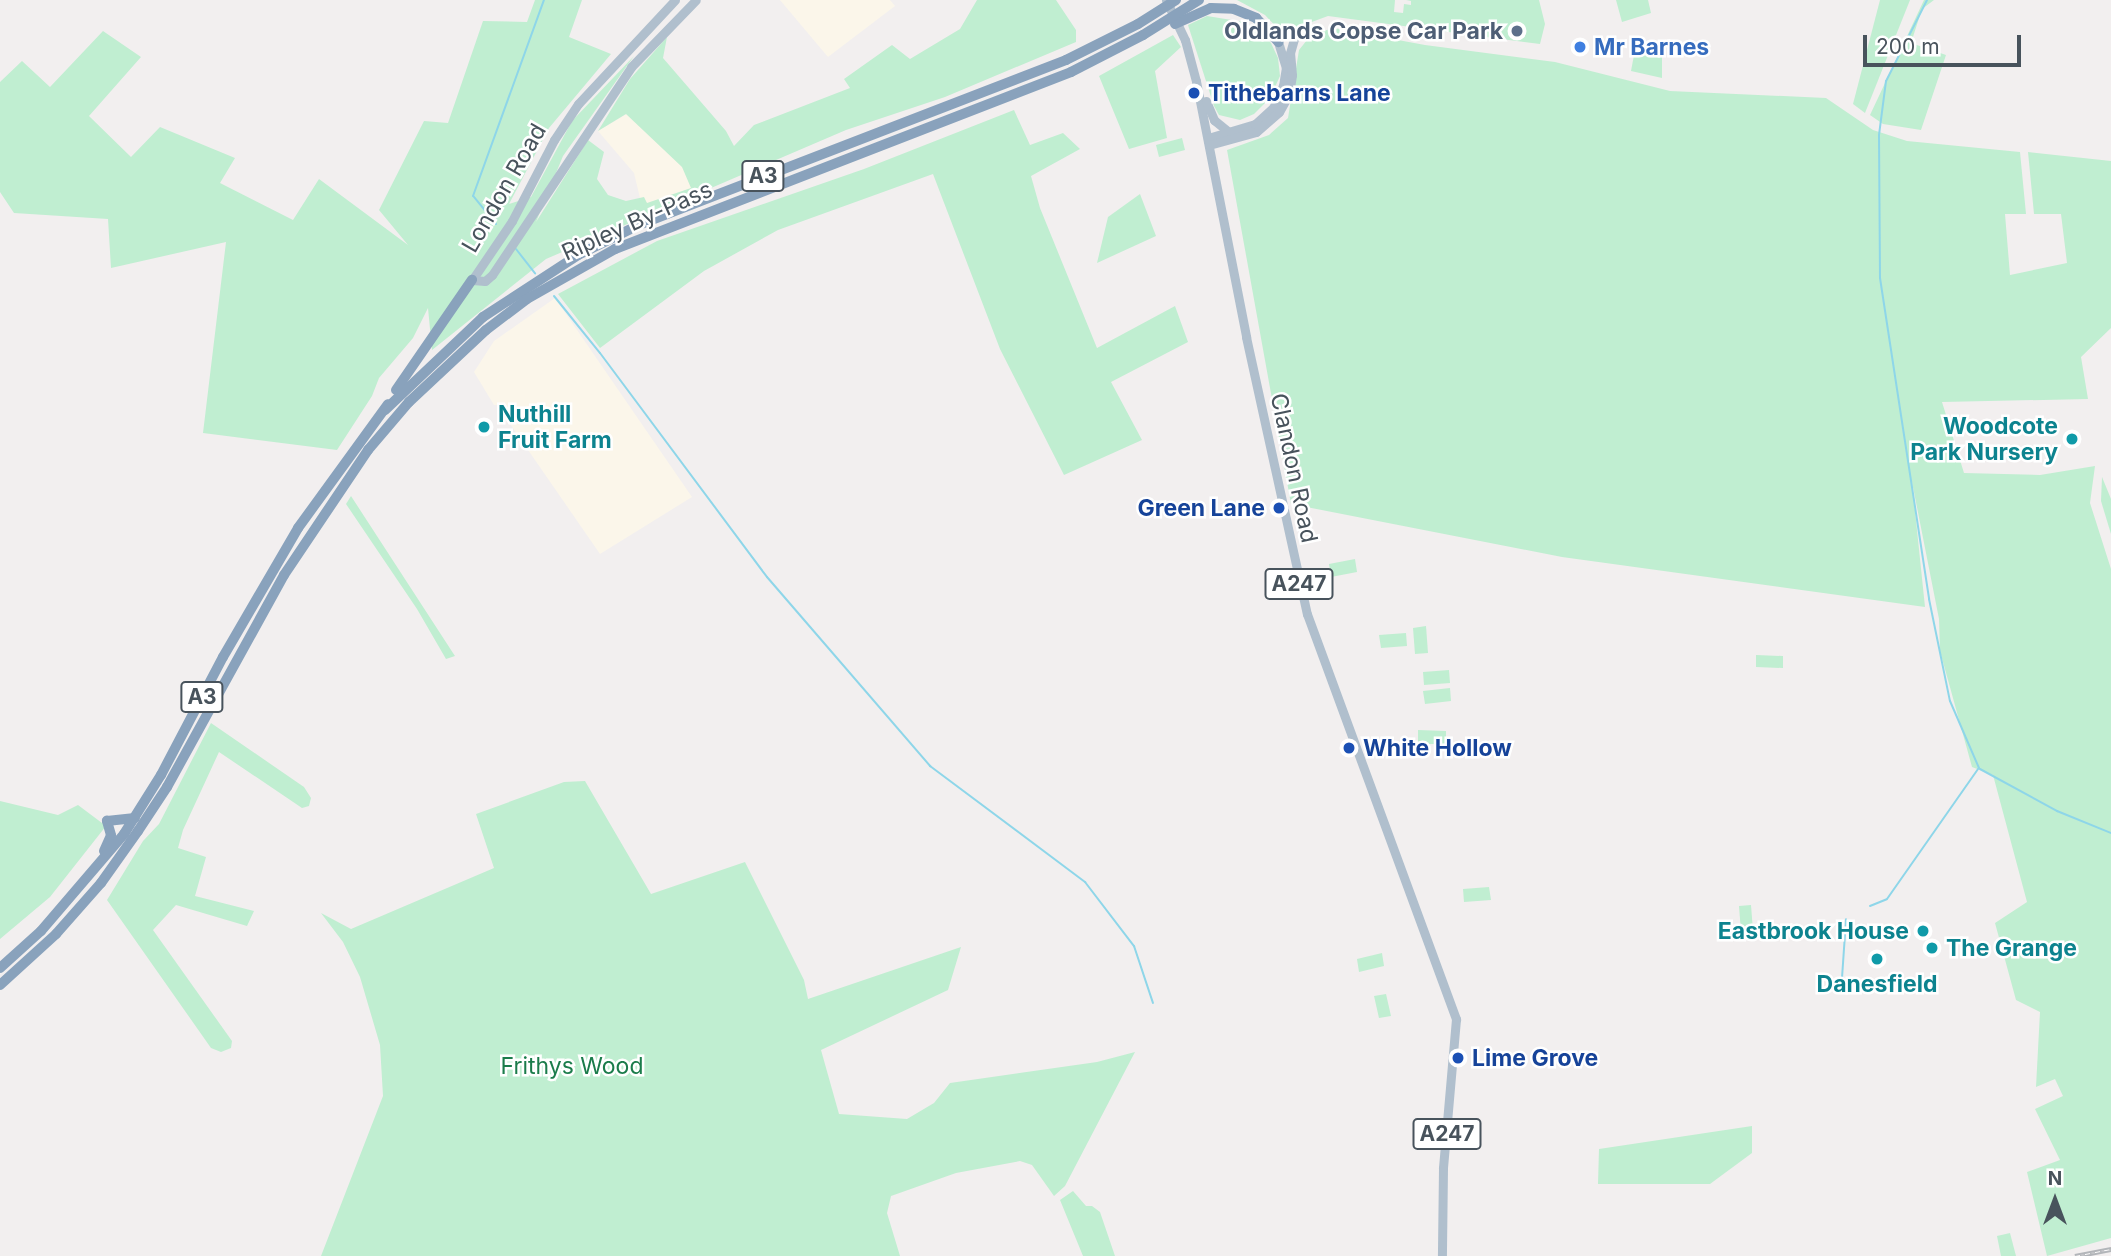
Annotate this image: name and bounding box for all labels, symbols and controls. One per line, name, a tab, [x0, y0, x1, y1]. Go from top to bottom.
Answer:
place label: Oldlands Copse Car Park	[1224, 17, 1503, 45]
scale bar	[1866, 21, 2024, 65]
marker: Oldlands Copse Car Park	[1509, 23, 1525, 39]
place label: Mr Barnes	[1594, 33, 1709, 61]
text: 200 m	[1876, 34, 1940, 59]
marker: Mr Barnes	[1572, 39, 1588, 55]
place label: Tithebarns Lane	[1208, 79, 1391, 107]
marker: Tithebarns Lane	[1186, 85, 1202, 101]
street label: London Road	[456, 119, 552, 257]
road number: A3	[740, 158, 786, 194]
street label: Ripley By-Pass	[557, 175, 717, 267]
street label: Clandon Road	[1265, 391, 1323, 545]
place label: Nuthill Fruit Farm	[498, 400, 612, 454]
place label: Woodcote Park Nursery	[1910, 412, 2058, 466]
marker: Nuthill Fruit Farm	[476, 419, 492, 435]
marker: Woodcote Park Nursery	[2064, 431, 2080, 447]
place label: Green Lane	[1137, 494, 1265, 522]
marker: Green Lane	[1271, 500, 1287, 516]
road number: A247	[1264, 566, 1334, 602]
road number: A3	[179, 680, 225, 714]
place label: White Hollow	[1363, 734, 1512, 762]
marker: White Hollow	[1341, 740, 1357, 756]
place label: Eastbrook House	[1718, 917, 1909, 945]
marker: Eastbrook House	[1915, 923, 1931, 939]
place label: The Grange	[1946, 934, 2077, 962]
marker: The Grange	[1924, 940, 1940, 956]
marker: Danesfield	[1869, 951, 1885, 967]
place label: Danesfield	[1817, 970, 1937, 998]
place label: Lime Grove	[1472, 1044, 1598, 1072]
marker: Lime Grove	[1450, 1050, 1466, 1066]
park label: Frithys Wood	[501, 1052, 643, 1080]
road number: A247	[1412, 1116, 1482, 1152]
north arrow	[2020, 1165, 2090, 1235]
text: N	[2048, 1167, 2062, 1190]

